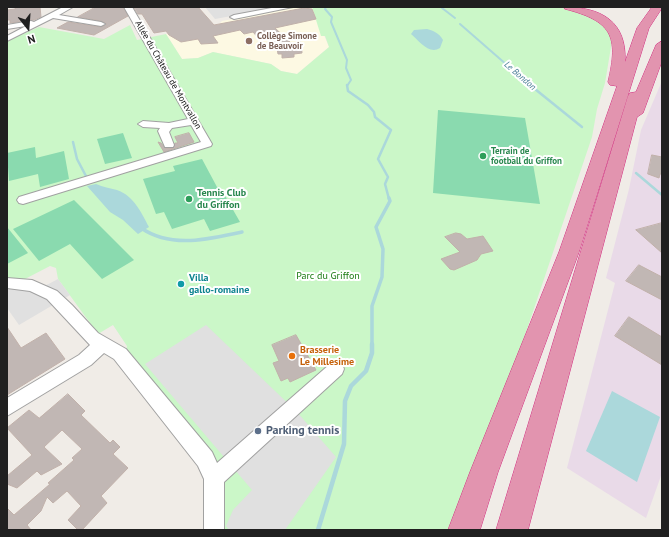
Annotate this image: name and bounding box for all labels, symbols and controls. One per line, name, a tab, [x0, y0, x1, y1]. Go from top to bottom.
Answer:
north arrow	[8, 8, 48, 48]
street label: Allée du Château de Montvallon	[132, 19, 204, 131]
place label: Collège Simone de Beauvoir	[257, 31, 317, 52]
text: N	[26, 32, 37, 47]
marker: Collège Simone de Beauvoir	[244, 36, 254, 46]
water label: Le Bondon	[502, 59, 538, 93]
place label: Terrain de football du Griffon	[491, 146, 562, 167]
marker: Terrain de football du Griffon	[478, 151, 488, 161]
place label: Tennis Club du Griffon	[197, 187, 246, 210]
marker: Tennis Club du Griffon	[184, 194, 194, 204]
park label: Parc du Griffon	[296, 270, 360, 282]
place label: Villa gallo-romaine	[189, 272, 249, 296]
marker: Villa gallo-romaine	[176, 279, 186, 289]
place label: Brasserie Le Millesime	[300, 344, 354, 368]
marker: Brasserie Le Millesime	[287, 351, 297, 361]
place label: Parking tennis	[266, 424, 339, 438]
marker: Parking tennis	[253, 426, 263, 436]

